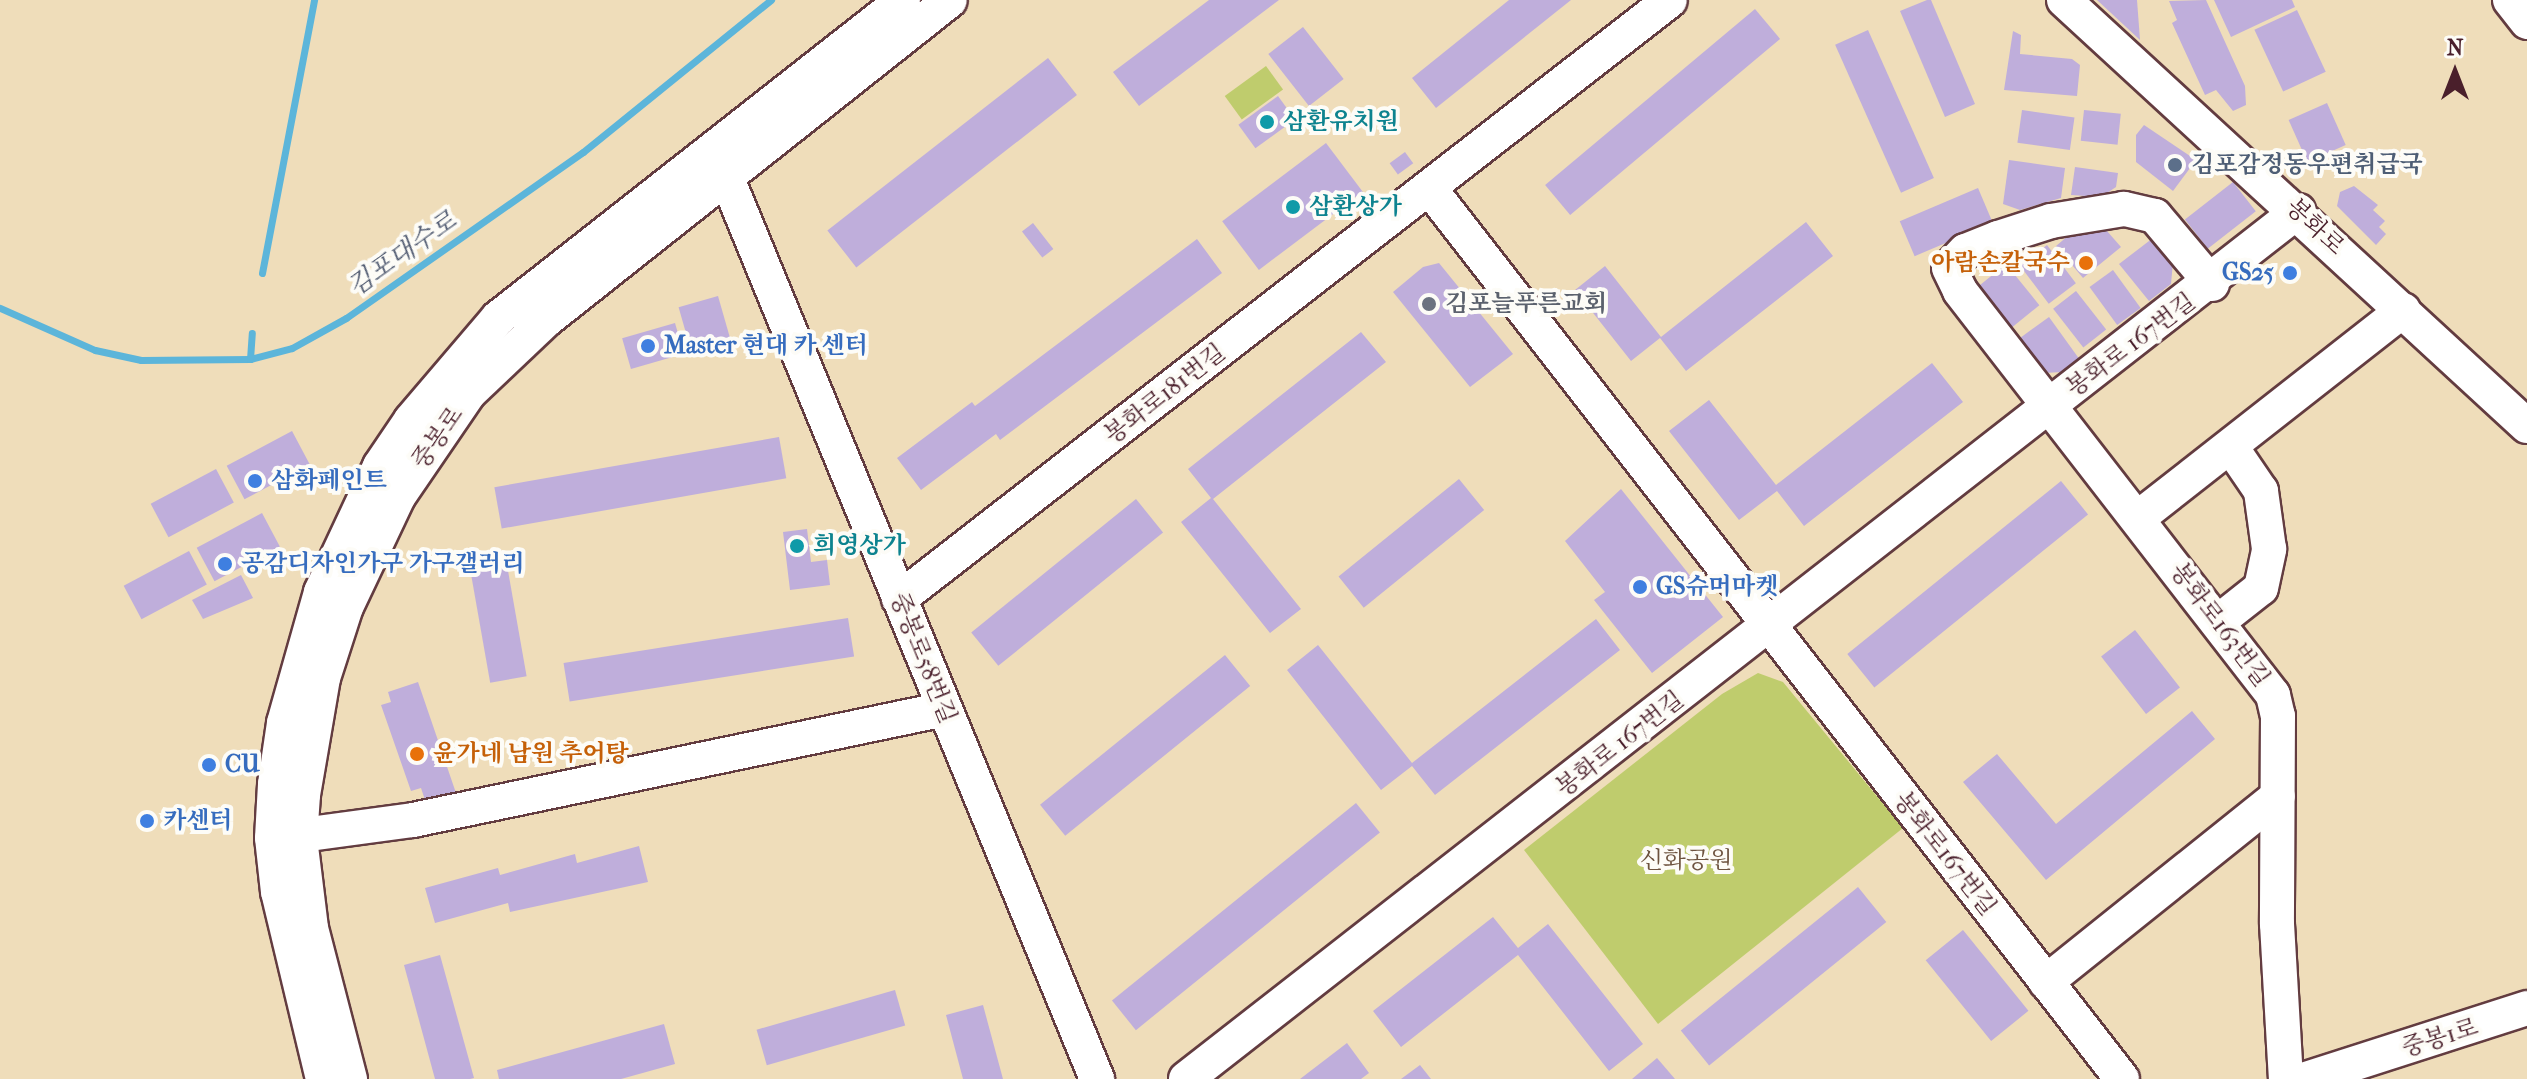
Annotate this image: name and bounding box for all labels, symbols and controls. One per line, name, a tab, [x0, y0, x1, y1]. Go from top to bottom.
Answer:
north arrow	[2415, 32, 2495, 112]
text: N	[2447, 35, 2463, 61]
place label: 삼환유치원	[1283, 108, 1399, 136]
marker: 삼환유치원	[1258, 113, 1276, 131]
place label: 김포감정동우편취급국	[2191, 151, 2423, 179]
marker: 김포감정동우편취급국	[2166, 156, 2184, 174]
place label: 삼환상가	[1309, 193, 1402, 221]
street label: 봉화로	[2280, 193, 2350, 261]
marker: 삼환상가	[1284, 198, 1302, 216]
water label: 김포대수로	[342, 205, 462, 303]
place label: 아람손칼국수	[1931, 249, 2070, 277]
marker: 아람손칼국수	[2077, 254, 2095, 272]
place label: GS25	[2222, 259, 2274, 287]
marker: GS25	[2281, 264, 2299, 282]
street label: 봉화로 167번길	[2061, 287, 2201, 403]
place label: 김포늘푸른교회	[1445, 290, 1607, 318]
marker: 김포늘푸른교회	[1420, 295, 1438, 313]
place label: Master 현대 카 센터	[664, 332, 868, 360]
marker: Master 현대 카 센터	[639, 337, 657, 355]
street label: 봉화로181번길	[1099, 338, 1231, 450]
street label: 중봉로	[406, 401, 470, 475]
place label: 삼화페인트	[271, 467, 387, 495]
marker: 삼화페인트	[246, 472, 264, 490]
place label: 희영상가	[813, 532, 906, 560]
marker: 희영상가	[788, 537, 806, 555]
place label: 공감디자인가구 가구갤러리	[241, 550, 524, 578]
marker: 공감디자인가구 가구갤러리	[216, 555, 234, 573]
street label: 봉화로163번길	[2164, 558, 2276, 692]
place label: GS슈머마켓	[1656, 573, 1778, 601]
marker: GS슈머마켓	[1631, 578, 1649, 596]
street label: 중봉로58번길	[884, 588, 962, 728]
street label: 봉화로 167번길	[1550, 685, 1690, 803]
place label: 윤가네 남원 추어탕	[433, 740, 629, 768]
marker: 윤가네 남원 추어탕	[408, 745, 426, 763]
place label: CU	[225, 751, 260, 779]
marker: CU	[200, 756, 218, 774]
street label: 봉화로167번길	[1888, 787, 2002, 921]
place label: 카센터	[163, 807, 233, 835]
marker: 카센터	[138, 812, 156, 830]
park label: 신화공원	[1640, 847, 1732, 875]
street label: 중봉1로	[2398, 1013, 2482, 1063]

